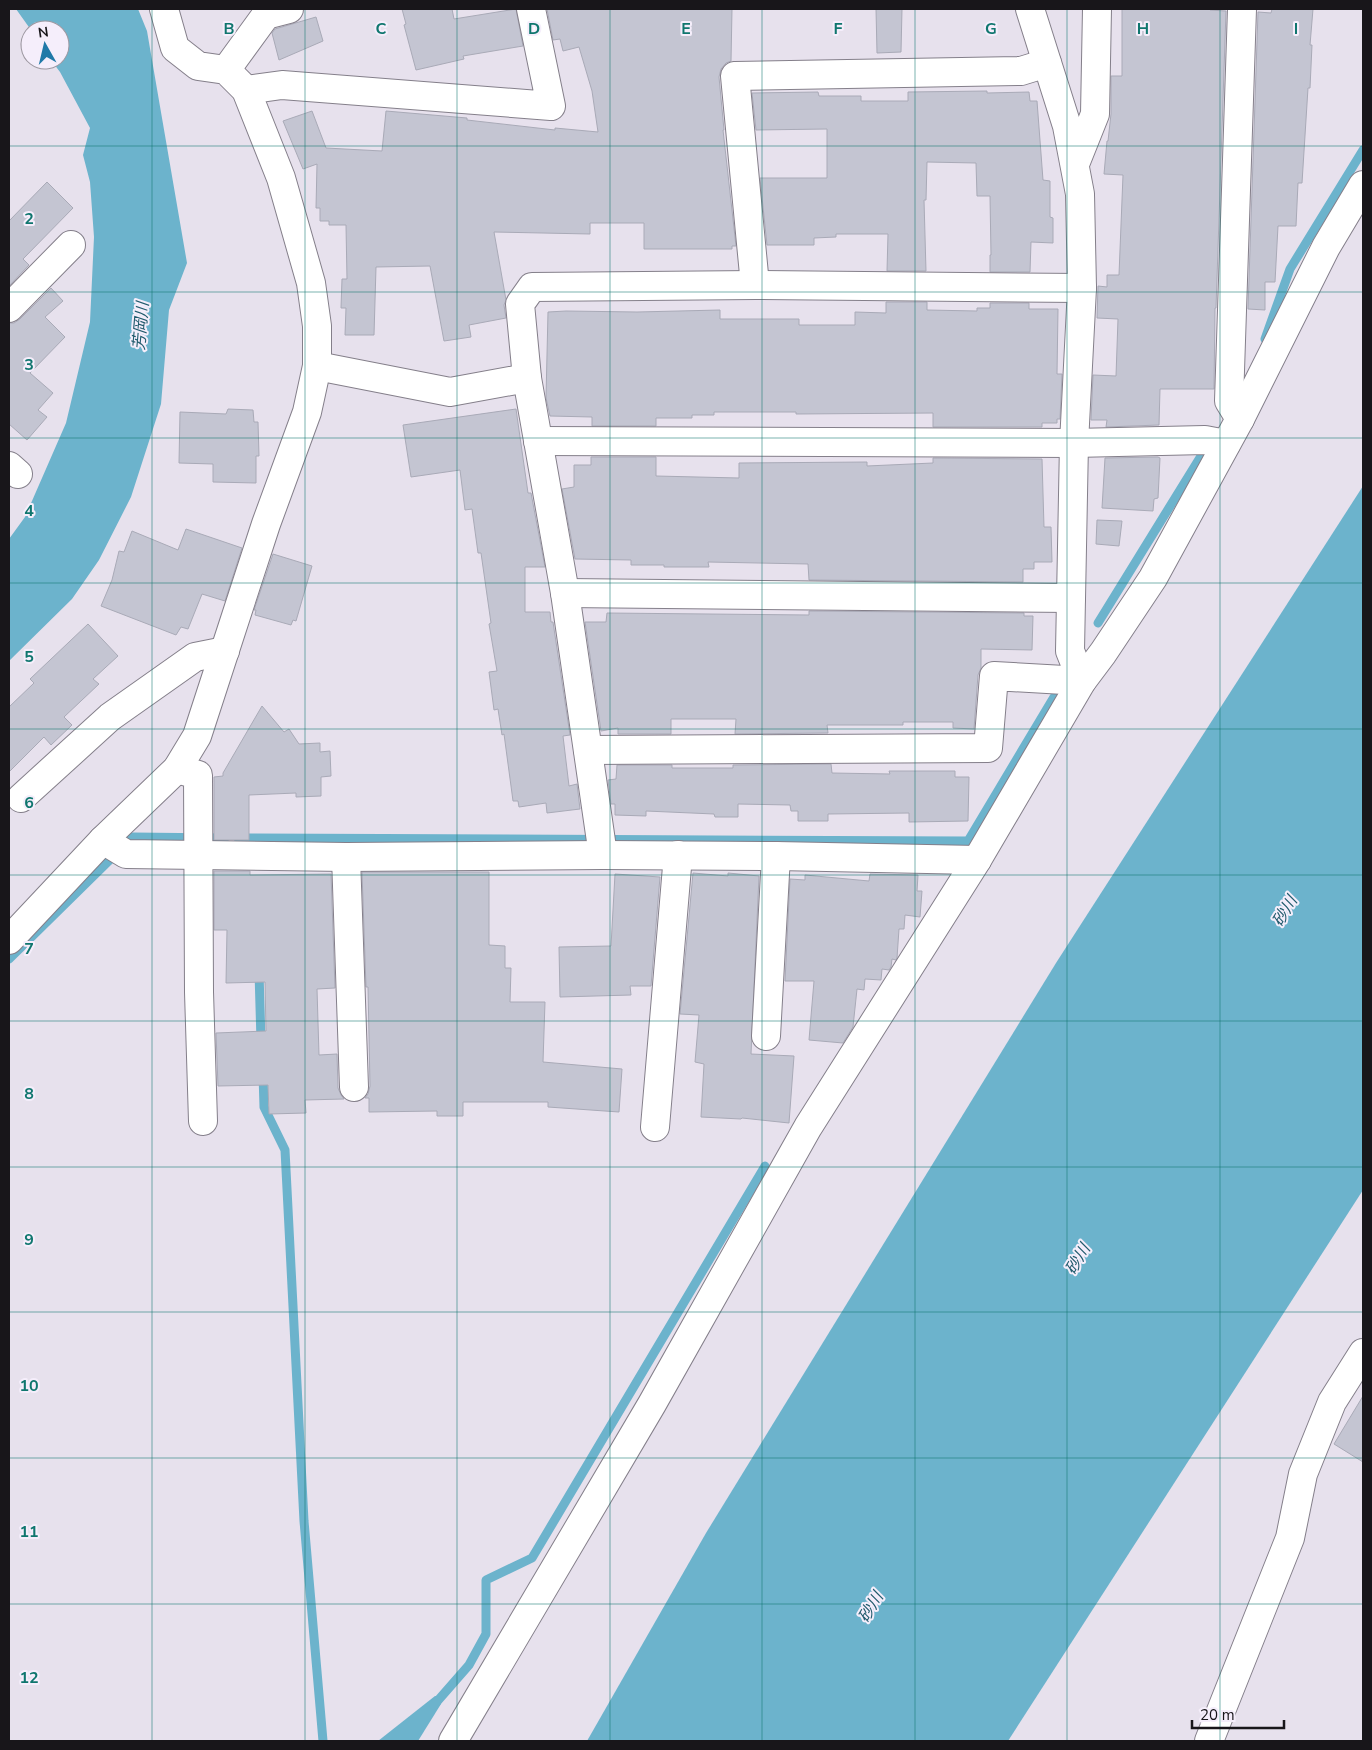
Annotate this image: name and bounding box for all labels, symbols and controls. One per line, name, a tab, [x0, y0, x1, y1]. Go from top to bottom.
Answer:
text: B	[223, 18, 235, 40]
text: C	[376, 18, 387, 40]
text: D	[528, 18, 540, 40]
text: E	[681, 18, 691, 40]
text: F	[834, 18, 843, 40]
text: G	[985, 18, 997, 40]
text: H	[1137, 18, 1149, 40]
text: I	[1294, 18, 1298, 40]
north arrow	[20, 20, 70, 70]
text: N	[37, 22, 50, 43]
text: 2	[24, 208, 34, 230]
water label: 芳岡川	[128, 299, 154, 351]
text: 3	[24, 354, 34, 376]
text: 4	[24, 500, 34, 522]
text: 5	[24, 646, 34, 668]
text: 6	[24, 792, 34, 814]
water label: 砂川	[1267, 890, 1304, 931]
text: 7	[24, 938, 34, 960]
text: 8	[24, 1083, 34, 1105]
text: 9	[24, 1229, 34, 1251]
water label: 砂川	[1060, 1238, 1097, 1279]
text: 10	[19, 1375, 39, 1397]
text: 11	[19, 1521, 39, 1543]
water label: 砂川	[853, 1586, 890, 1627]
text: 12	[19, 1667, 39, 1689]
scale bar	[1192, 1698, 1284, 1730]
text: 20 m	[1200, 1705, 1235, 1725]

